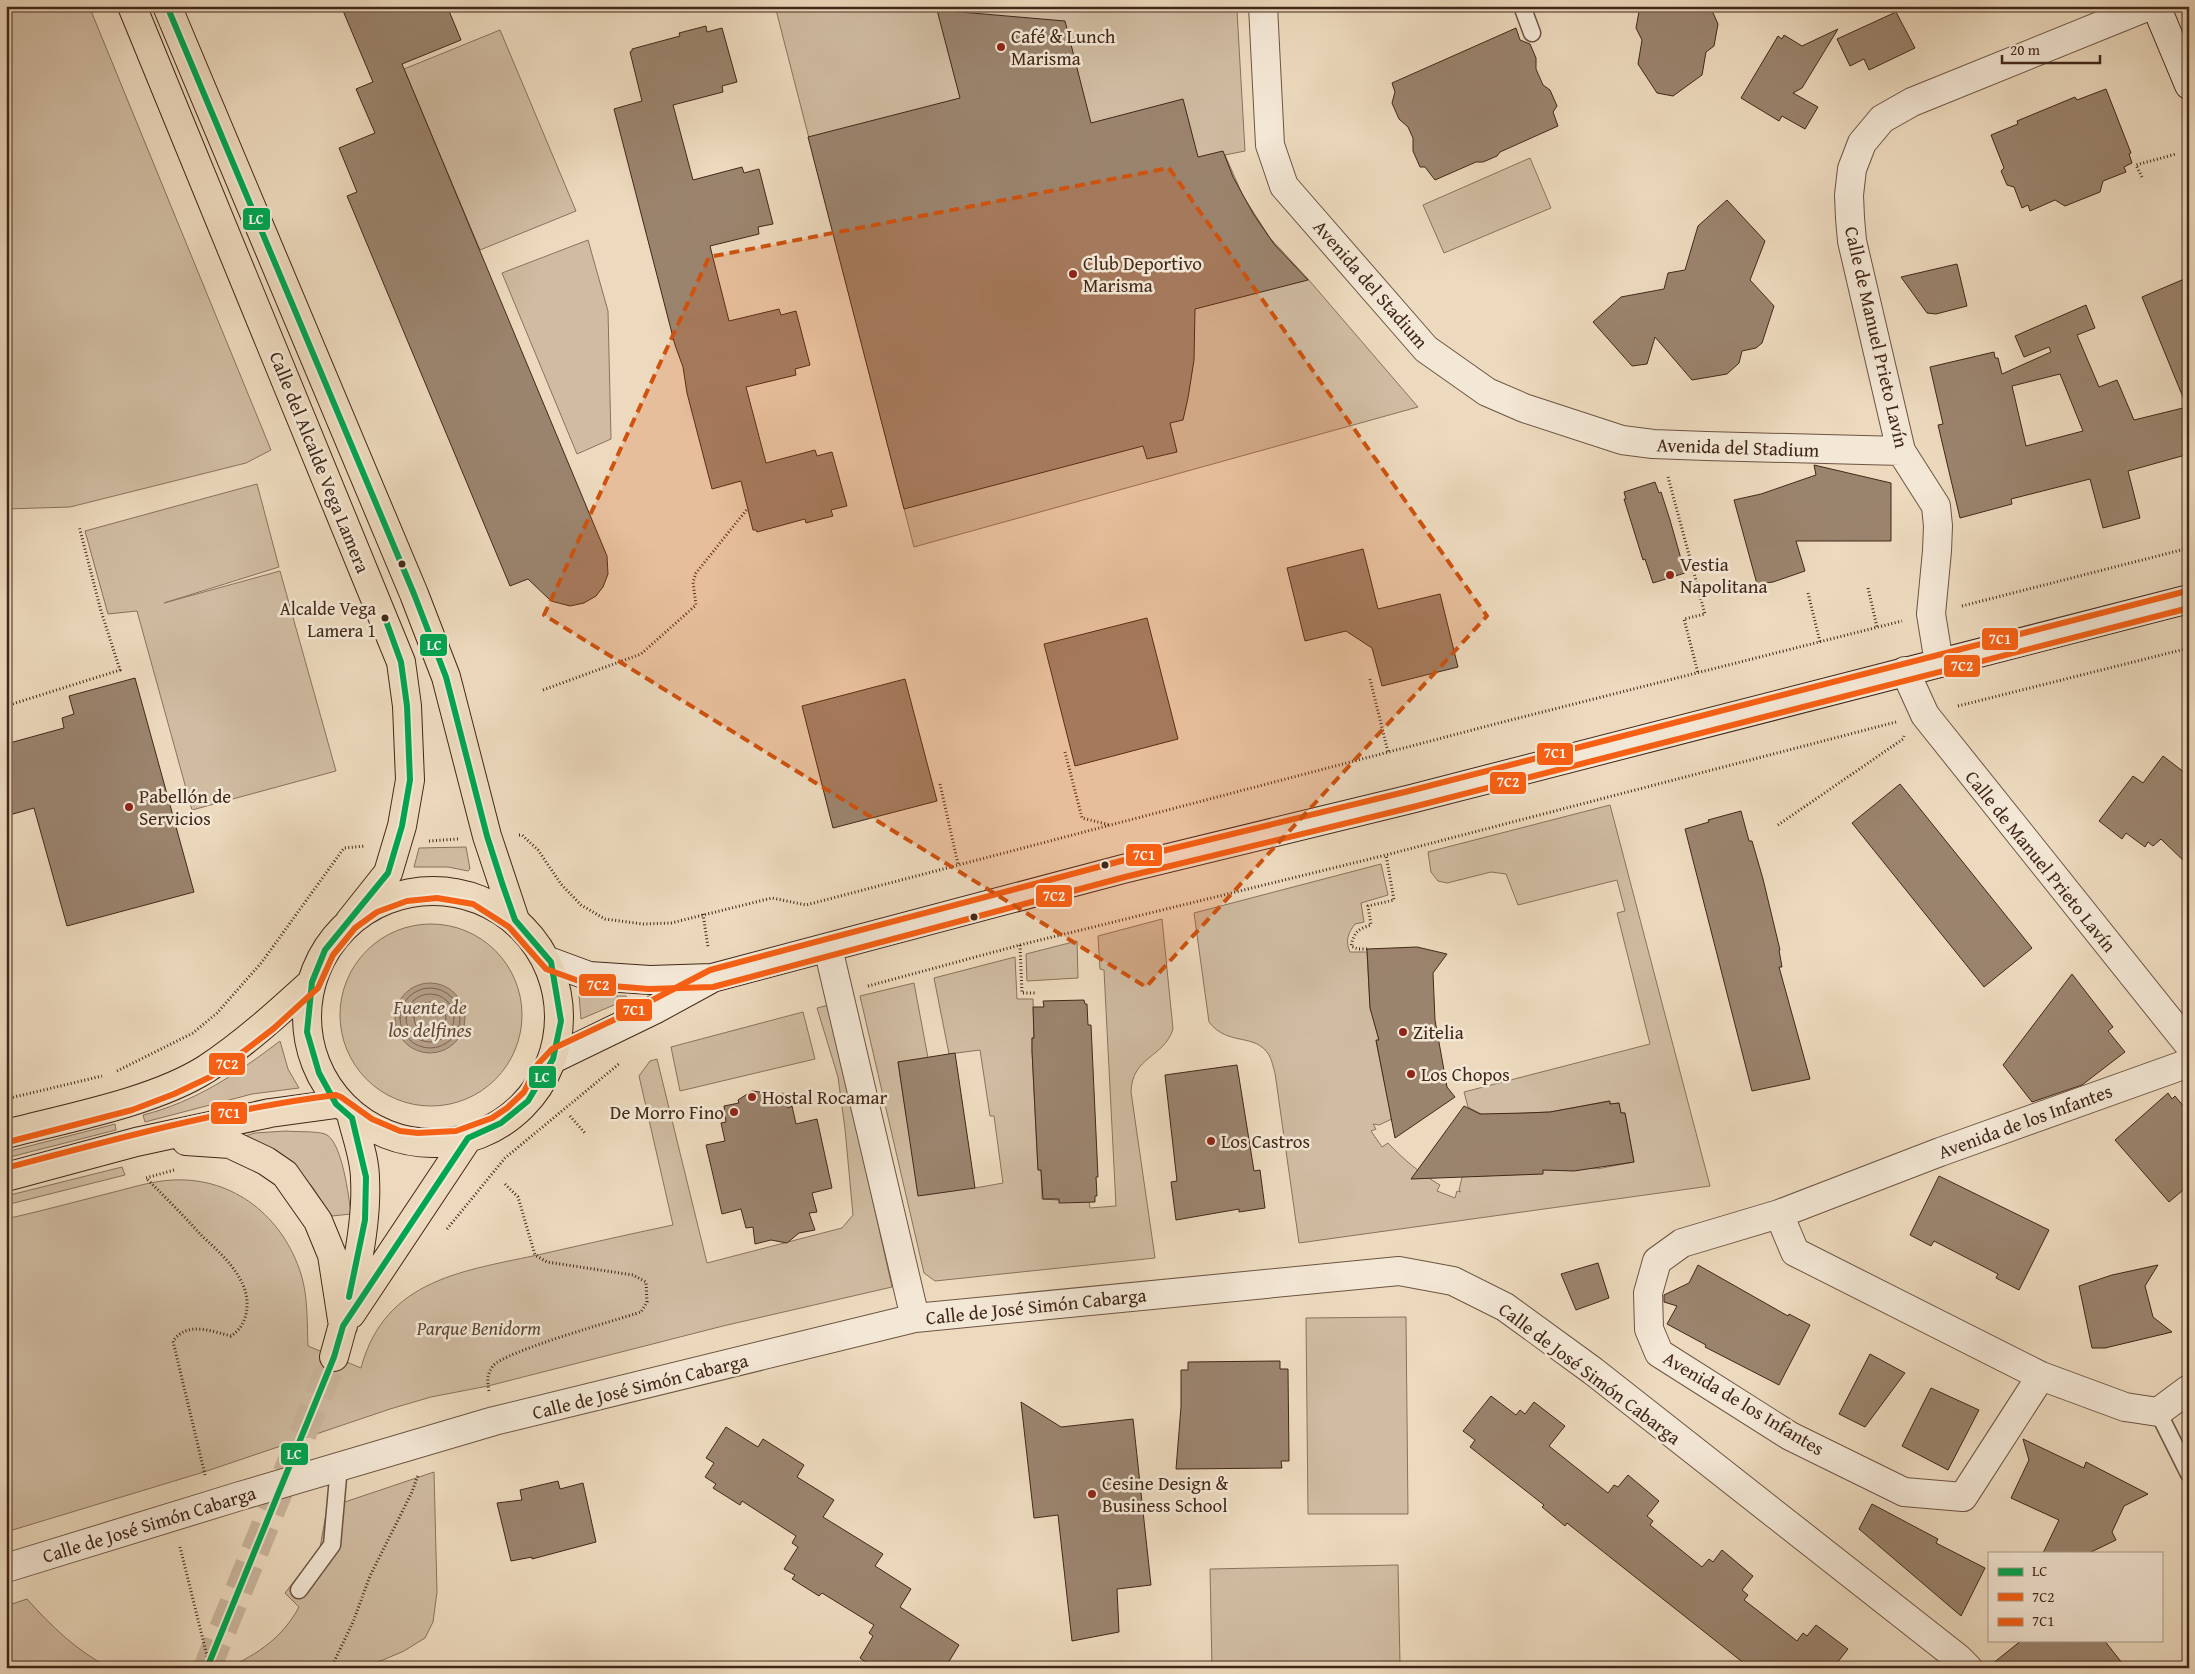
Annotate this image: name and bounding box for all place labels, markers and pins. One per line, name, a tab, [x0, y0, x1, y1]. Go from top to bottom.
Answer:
place label: Café & Lunch Marisma	[1011, 22, 1116, 72]
marker: Café & Lunch Marisma	[995, 41, 1007, 53]
place label: Club Deportivo Marisma	[1083, 249, 1202, 299]
marker: Club Deportivo Marisma	[1067, 268, 1079, 280]
place label: Vestia Napolitana	[1680, 550, 1767, 600]
unlabelled marker	[397, 559, 407, 569]
marker: Vestia Napolitana	[1664, 569, 1676, 581]
place label: Alcalde Vega Lamera 1	[280, 595, 376, 644]
marker: Alcalde Vega Lamera 1	[380, 613, 390, 623]
place label: Pabellón de Servicios	[139, 782, 231, 832]
marker: Pabellón de Servicios	[123, 801, 135, 813]
unlabelled marker	[1100, 860, 1110, 870]
unlabelled marker	[969, 912, 979, 922]
place label: Zitelia	[1413, 1018, 1464, 1046]
marker: Zitelia	[1397, 1026, 1409, 1038]
place label: Los Chopos	[1421, 1060, 1510, 1088]
marker: Los Chopos	[1405, 1068, 1417, 1080]
place label: Hostal Rocamar	[762, 1083, 888, 1111]
marker: Hostal Rocamar	[746, 1091, 758, 1103]
place label: De Morro Fino	[610, 1098, 724, 1126]
marker: De Morro Fino	[728, 1106, 740, 1118]
place label: Los Castros	[1221, 1127, 1310, 1155]
marker: Los Castros	[1205, 1135, 1217, 1147]
place label: Cesine Design & Business School	[1102, 1469, 1229, 1519]
marker: Cesine Design & Business School	[1086, 1488, 1098, 1500]

